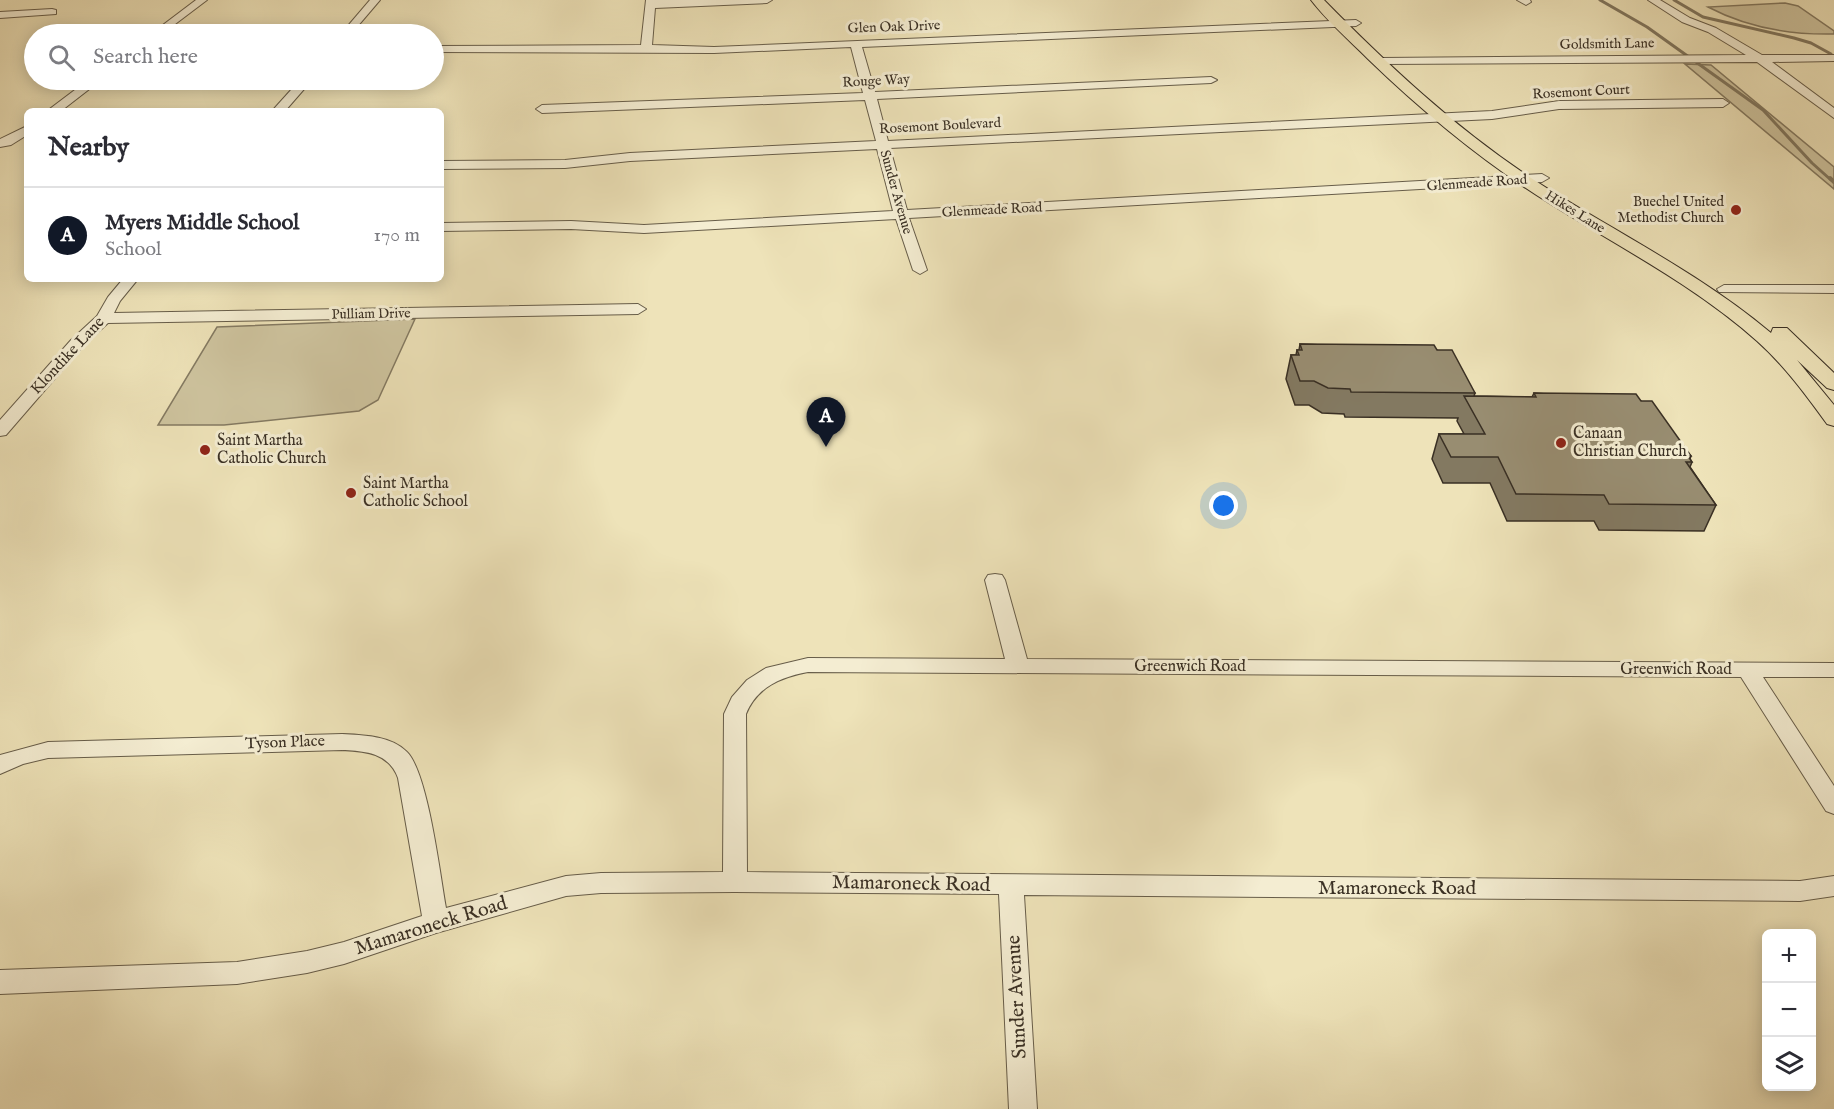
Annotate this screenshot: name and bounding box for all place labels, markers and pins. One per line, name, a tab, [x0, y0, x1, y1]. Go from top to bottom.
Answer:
place label: Buechel United Methodist Church	[1618, 193, 1725, 227]
marker: Buechel United Methodist Church	[1729, 203, 1743, 217]
pin: A	[806, 398, 846, 447]
place label: Canaan Christian Church	[1573, 424, 1687, 462]
place label: Saint Martha Catholic Church	[217, 431, 327, 469]
marker: Canaan Christian Church	[1554, 436, 1568, 450]
marker: Saint Martha Catholic Church	[198, 443, 212, 457]
place label: Saint Martha Catholic School	[363, 474, 469, 512]
marker: Saint Martha Catholic School	[344, 486, 358, 500]

